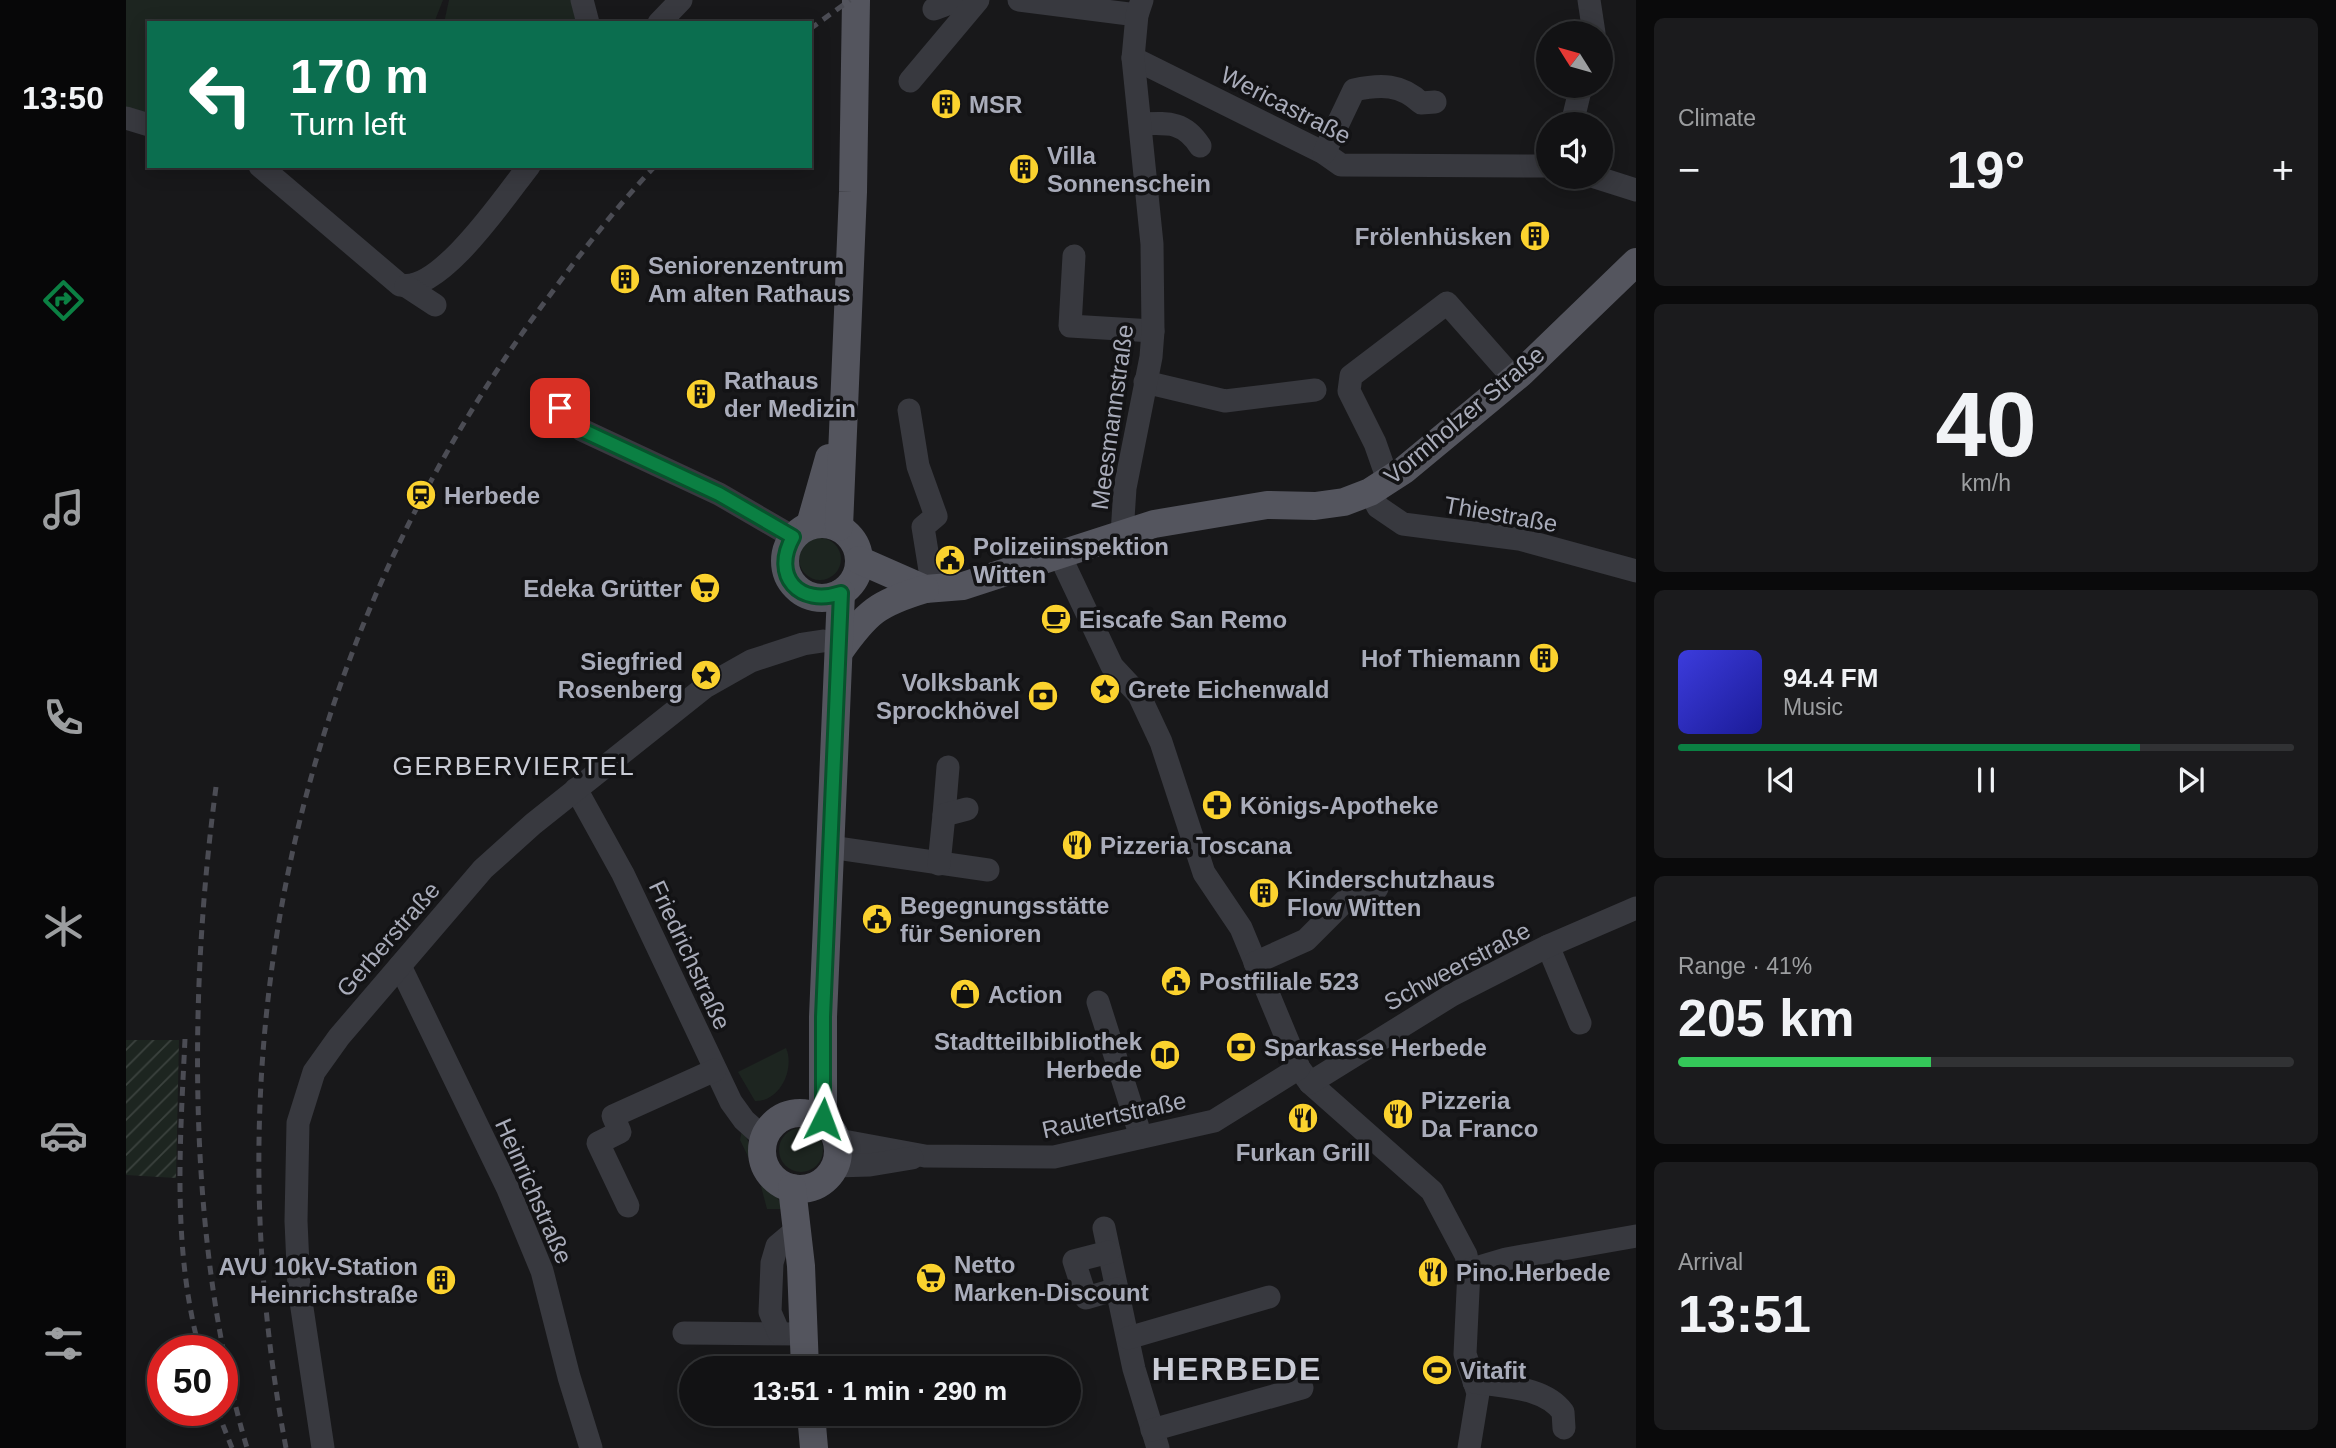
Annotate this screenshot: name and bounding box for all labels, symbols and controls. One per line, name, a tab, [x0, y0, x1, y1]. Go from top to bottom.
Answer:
north arrow	[1536, 21, 1614, 98]
map controls	[1536, 21, 1613, 189]
icon: left	[175, 49, 266, 140]
text: 170 m	[290, 49, 429, 103]
street label: Wericastraße	[1216, 61, 1356, 149]
text: 13:50	[22, 80, 104, 116]
building icon: MSR	[929, 87, 963, 121]
place label: MSR	[969, 91, 1022, 118]
text: Climate	[1678, 105, 1756, 131]
text: Turn left	[290, 106, 406, 142]
button: sound	[1536, 112, 1613, 189]
text: 19°	[1947, 141, 2025, 199]
place label: Villa Sonnenschein	[1047, 142, 1211, 197]
text: −	[1678, 149, 1700, 191]
text: +	[2272, 149, 2294, 191]
building icon: Villa Sonnenschein	[1007, 152, 1041, 186]
building icon: Frölenhüsken	[1518, 219, 1552, 253]
place label: Frölenhüsken	[1355, 223, 1512, 250]
place label: Seniorenzentrum Am alten Rathaus	[648, 252, 851, 307]
building icon: Seniorenzentrum Am alten Rathaus	[608, 262, 642, 296]
icon: directions	[39, 276, 88, 325]
street label: Meesmannstraße	[1086, 323, 1138, 511]
street label: Vormholzer Straße	[1379, 340, 1549, 490]
place label: Rathaus der Medizin	[724, 367, 856, 422]
text: 40	[1935, 374, 2037, 475]
building icon: Rathaus der Medizin	[684, 377, 718, 411]
pin	[530, 378, 590, 438]
icon: arrive	[541, 389, 579, 427]
text: km/h	[1961, 470, 2011, 496]
station icon: Herbede	[404, 478, 438, 512]
place label: Herbede	[444, 482, 540, 509]
icon: music	[39, 485, 88, 534]
street label: Thiestraße	[1442, 491, 1560, 537]
place label: Polizeiinspektion Witten	[973, 533, 1169, 588]
public building icon: Polizeiinspektion Witten	[933, 543, 967, 577]
supermarket icon: Edeka Grütter	[688, 571, 722, 605]
place label: Edeka Grütter	[523, 575, 682, 602]
cafe icon: Eiscafe San Remo	[1039, 602, 1073, 636]
place label: Eiscafe San Remo	[1079, 606, 1287, 633]
building icon: Hof Thiemann	[1527, 641, 1561, 675]
place label: Hof Thiemann	[1361, 645, 1521, 672]
place label: Siegfried Rosenberg	[558, 648, 683, 703]
place icon: Siegfried Rosenberg	[689, 658, 723, 692]
text: 94.4 FM	[1783, 663, 1878, 693]
place label: Volksbank Sprockhövel	[876, 669, 1021, 724]
place icon: Grete Eichenwald	[1088, 672, 1122, 706]
place label: Grete Eichenwald	[1128, 676, 1329, 703]
bank icon: Volksbank Sprockhövel	[1026, 679, 1060, 713]
icon: phone	[39, 693, 88, 742]
text: Music	[1783, 694, 1843, 720]
district label: GERBERVIERTEL	[392, 751, 636, 781]
icon: previous	[1762, 761, 1800, 799]
icon: pause	[1967, 761, 2005, 799]
icon: next	[2172, 761, 2210, 799]
pharmacy icon: Königs-Apotheke	[1200, 788, 1234, 822]
place label: Königs-Apotheke	[1240, 792, 1439, 819]
restaurant icon: Pizzeria Toscana	[1060, 828, 1094, 862]
place label: Pizzeria Toscana	[1100, 832, 1292, 859]
place label: Kinderschutzhaus Flow Witten	[1287, 866, 1495, 921]
street label: Gerberstraße	[331, 876, 445, 1002]
street label: Friedrichstraße	[644, 876, 736, 1034]
building icon: Kinderschutzhaus Flow Witten	[1247, 876, 1281, 910]
place label: Begegnungsstätte für Senioren	[900, 892, 1109, 947]
icon: climate	[39, 902, 88, 951]
public building icon: Begegnungsstätte für Senioren	[860, 902, 894, 936]
street label: Schweerstraße	[1379, 916, 1535, 1016]
text: Range · 41%	[1678, 953, 1812, 979]
public building icon: Postfiliale 523	[1159, 964, 1193, 998]
place label: Postfiliale 523	[1199, 968, 1359, 995]
shop icon: Action	[948, 977, 982, 1011]
place label: Action	[988, 981, 1063, 1008]
text: 205 km	[1678, 989, 1854, 1047]
place label: Stadtteilbibliothek Herbede	[934, 1028, 1143, 1083]
bank icon: Sparkasse Herbede	[1224, 1030, 1258, 1064]
place label: Sparkasse Herbede	[1264, 1034, 1487, 1061]
library icon: Stadtteilbibliothek Herbede	[1148, 1038, 1182, 1072]
position arrow	[786, 1082, 860, 1156]
street label: Rautertstraße	[1039, 1087, 1189, 1143]
place label: Pizzeria Da Franco	[1421, 1087, 1538, 1142]
restaurant icon: Pizzeria Da Franco	[1381, 1097, 1415, 1131]
restaurant icon: Furkan Grill	[1286, 1101, 1320, 1135]
icon: car	[39, 1111, 88, 1160]
street label: Heinrichstraße	[490, 1114, 578, 1268]
place label: Furkan Grill	[1236, 1139, 1370, 1166]
text: Arrival	[1678, 1249, 1743, 1275]
place label: Netto Marken-Discount	[954, 1251, 1149, 1306]
place label: AVU 10kV-Station Heinrichstraße	[218, 1253, 418, 1308]
restaurant icon: Pino.Herbede	[1416, 1255, 1450, 1289]
place label: Pino.Herbede	[1456, 1259, 1611, 1286]
supermarket icon: Netto Marken-Discount	[914, 1261, 948, 1295]
building icon: AVU 10kV-Station Heinrichstraße	[424, 1263, 458, 1297]
text: 13:51	[1678, 1285, 1811, 1343]
icon: filters	[39, 1319, 88, 1368]
speed limit sign: 50	[147, 1335, 238, 1426]
district label: HERBEDE	[1152, 1351, 1322, 1387]
sports icon: Vitafit	[1420, 1353, 1454, 1387]
place label: Vitafit	[1460, 1357, 1526, 1384]
text: 13:51 · 1 min · 290 m	[753, 1376, 1007, 1406]

